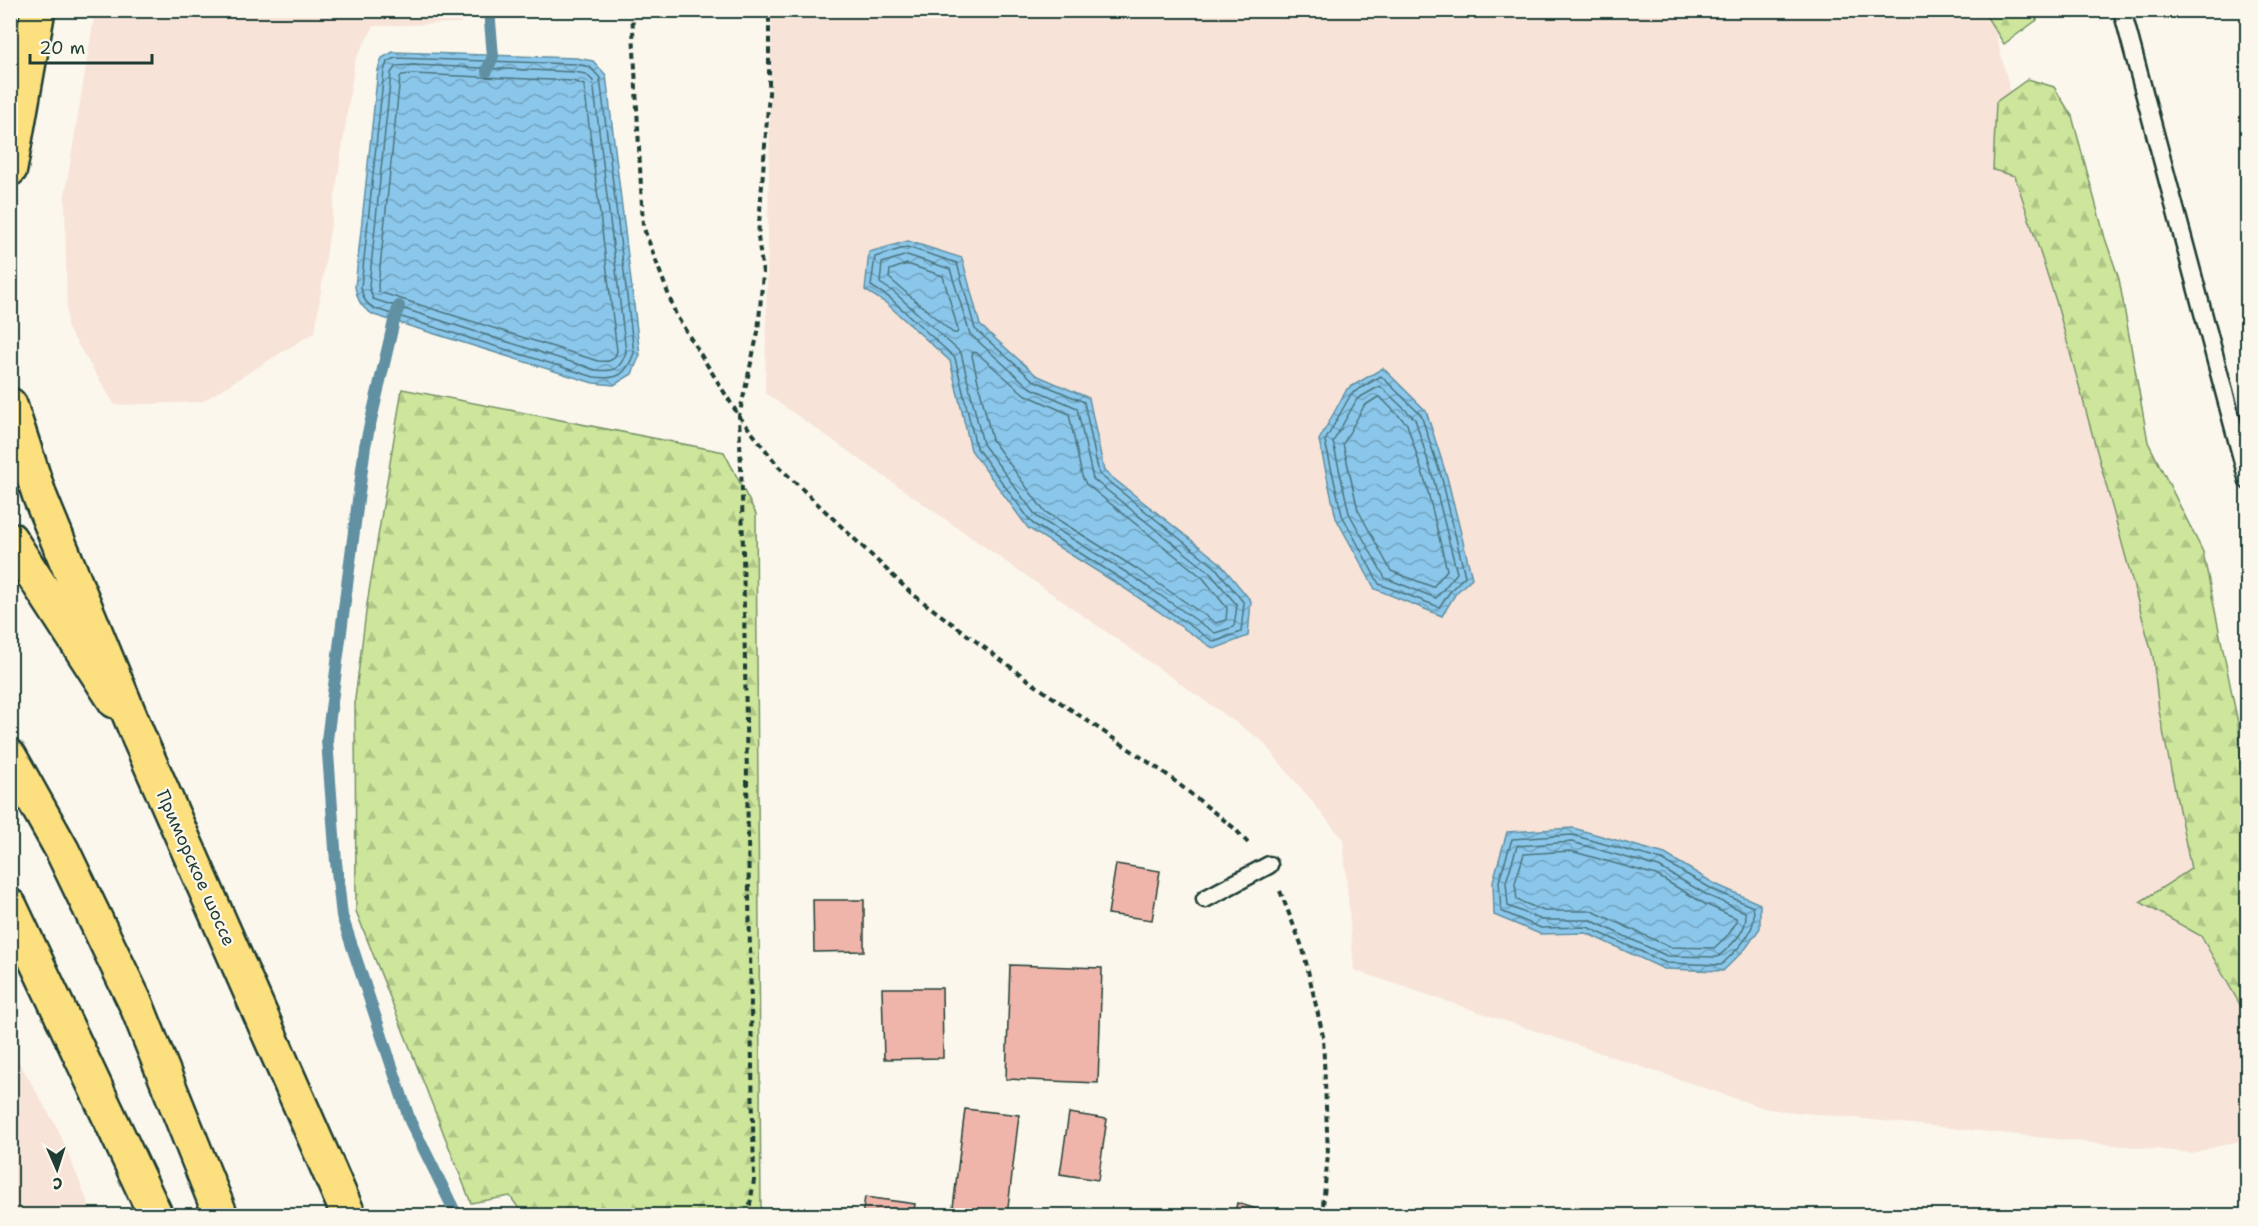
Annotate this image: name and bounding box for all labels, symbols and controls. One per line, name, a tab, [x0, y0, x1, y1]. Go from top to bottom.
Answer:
scale bar	[30, 27, 152, 65]
text: 20 m	[39, 36, 85, 60]
street label: Приморское шоссе	[151, 786, 241, 950]
north arrow	[27, 1139, 87, 1199]
text: С	[52, 1173, 63, 1194]

